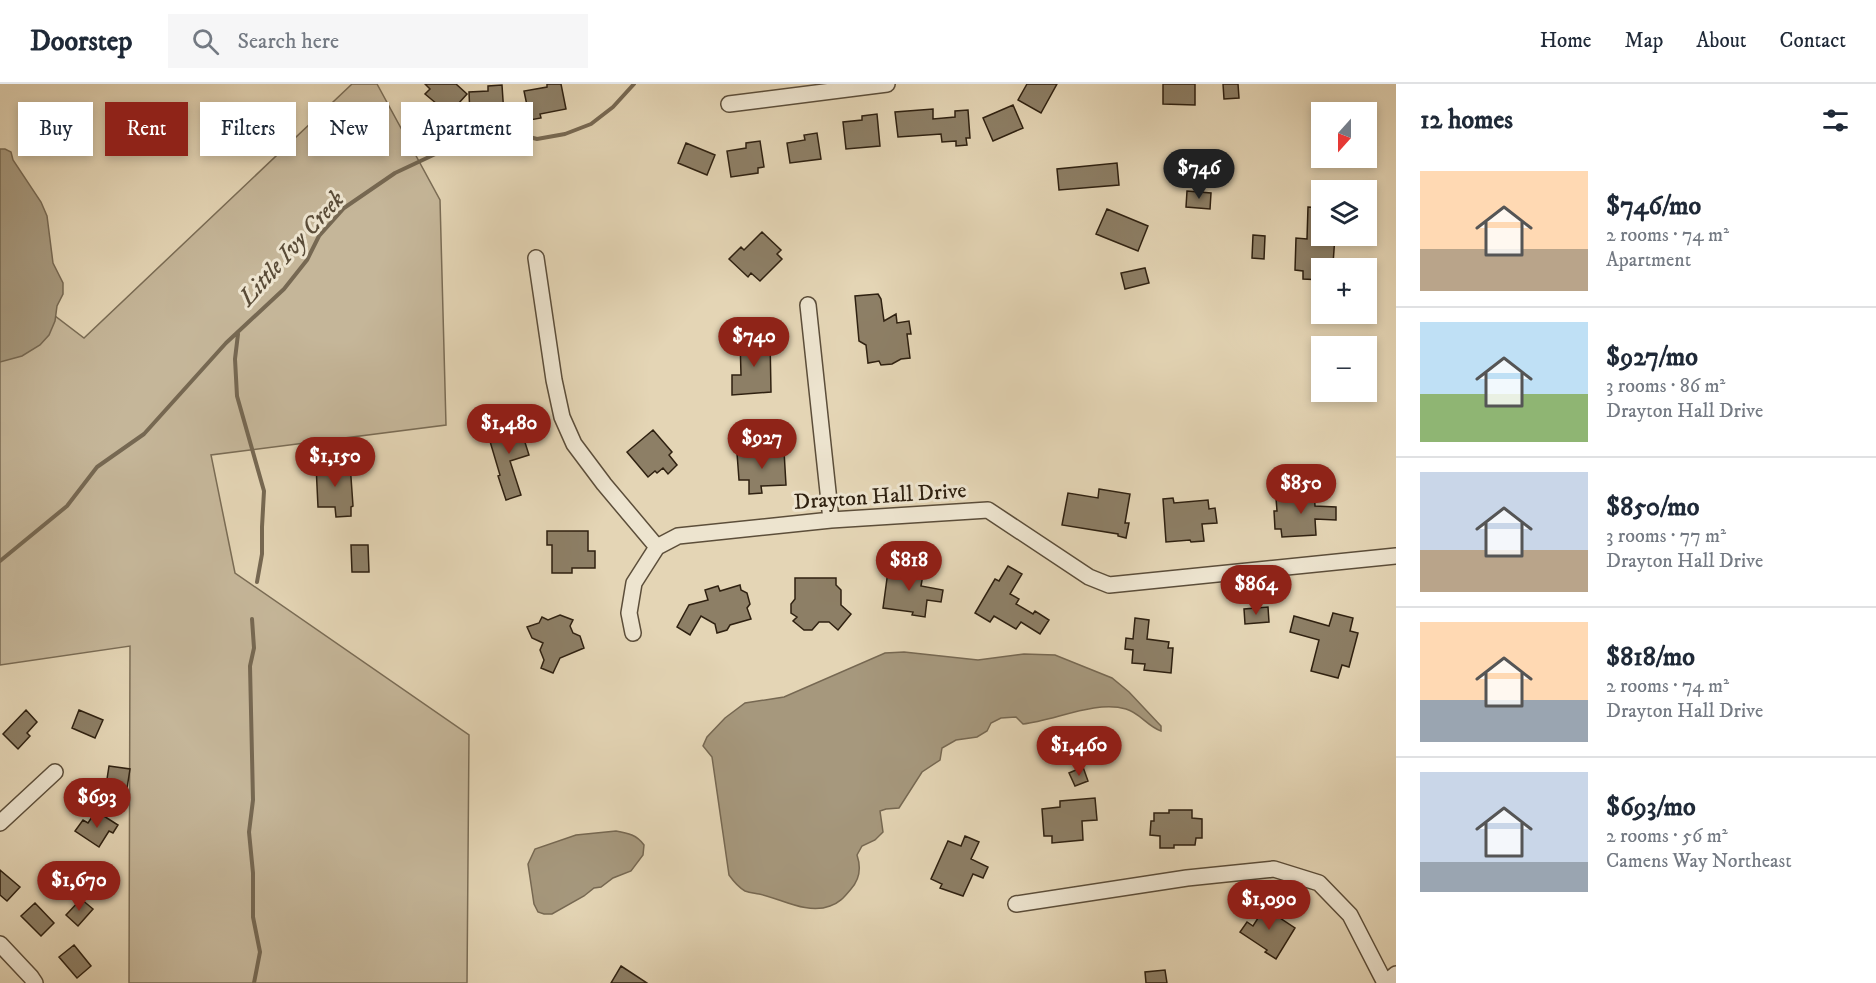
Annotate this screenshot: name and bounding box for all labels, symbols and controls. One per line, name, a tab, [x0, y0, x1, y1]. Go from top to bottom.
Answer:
search box	[168, 14, 588, 68]
text: Doorstep	[30, 24, 132, 59]
icon: search	[189, 25, 222, 58]
text: Search here	[237, 28, 339, 55]
text: Home	[1540, 28, 1592, 54]
text: Map	[1625, 28, 1663, 54]
text: About	[1696, 28, 1747, 54]
text: Contact	[1780, 28, 1846, 54]
chip: Buy	[18, 102, 93, 156]
chip: Rent	[105, 102, 188, 156]
chip: Filters	[200, 102, 296, 156]
chip: New	[308, 102, 389, 156]
chip: Apartment	[401, 102, 533, 156]
north arrow	[1311, 102, 1377, 168]
map controls	[1311, 102, 1377, 402]
text: 12 homes	[1420, 104, 1513, 137]
icon: filters	[1819, 104, 1852, 137]
pin: $746	[1163, 149, 1235, 200]
text: $746	[1177, 156, 1221, 181]
button: layers	[1311, 180, 1377, 246]
water label: Little Ivy Creek	[231, 185, 351, 314]
text: $746/mo	[1606, 190, 1701, 223]
icon: home	[1468, 195, 1540, 267]
text: 2 rooms · 74 m²	[1606, 223, 1729, 248]
text: Apartment	[1606, 248, 1691, 273]
button: +	[1311, 258, 1377, 324]
pin: $740	[718, 317, 790, 368]
text: $740	[732, 324, 776, 349]
button: −	[1311, 336, 1377, 402]
text: $927/mo	[1606, 341, 1698, 374]
icon: home	[1468, 346, 1540, 418]
text: 3 rooms · 86 m²	[1606, 374, 1725, 399]
text: Drayton Hall Drive	[1606, 399, 1763, 424]
pin: $1,480	[460, 404, 558, 455]
text: $1,480	[481, 411, 537, 436]
pin: $927	[726, 419, 798, 470]
text: $927	[742, 426, 782, 451]
pin: $1,150	[286, 437, 384, 488]
text: $1,150	[309, 444, 361, 469]
pin: $850	[1265, 464, 1337, 515]
text: $850	[1280, 471, 1322, 496]
street label: Drayton Hall Drive	[793, 477, 967, 516]
text: $850/mo	[1606, 491, 1699, 524]
icon: home	[1468, 496, 1540, 568]
text: 3 rooms · 77 m²	[1606, 524, 1726, 549]
pin: $818	[873, 541, 945, 592]
text: $818	[890, 548, 928, 573]
text: Drayton Hall Drive	[1606, 549, 1763, 574]
pin: $864	[1220, 565, 1292, 616]
text: $864	[1235, 572, 1277, 597]
text: $818/mo	[1606, 641, 1695, 674]
icon: home	[1468, 646, 1540, 718]
text: 2 rooms · 74 m²	[1606, 674, 1729, 699]
text: Drayton Hall Drive	[1606, 699, 1763, 724]
pin: $1,460	[1030, 726, 1128, 777]
text: $1,460	[1051, 733, 1107, 758]
pin: $693	[61, 778, 133, 829]
text: $693	[78, 785, 116, 810]
text: $693/mo	[1606, 791, 1696, 824]
icon: home	[1468, 796, 1540, 868]
text: 2 rooms · 56 m²	[1606, 824, 1728, 849]
text: Camens Way Northeast	[1606, 849, 1792, 874]
pin: $1,670	[30, 861, 128, 912]
text: $1,670	[51, 868, 107, 893]
pin: $1,090	[1220, 880, 1318, 931]
text: $1,090	[1241, 887, 1297, 912]

